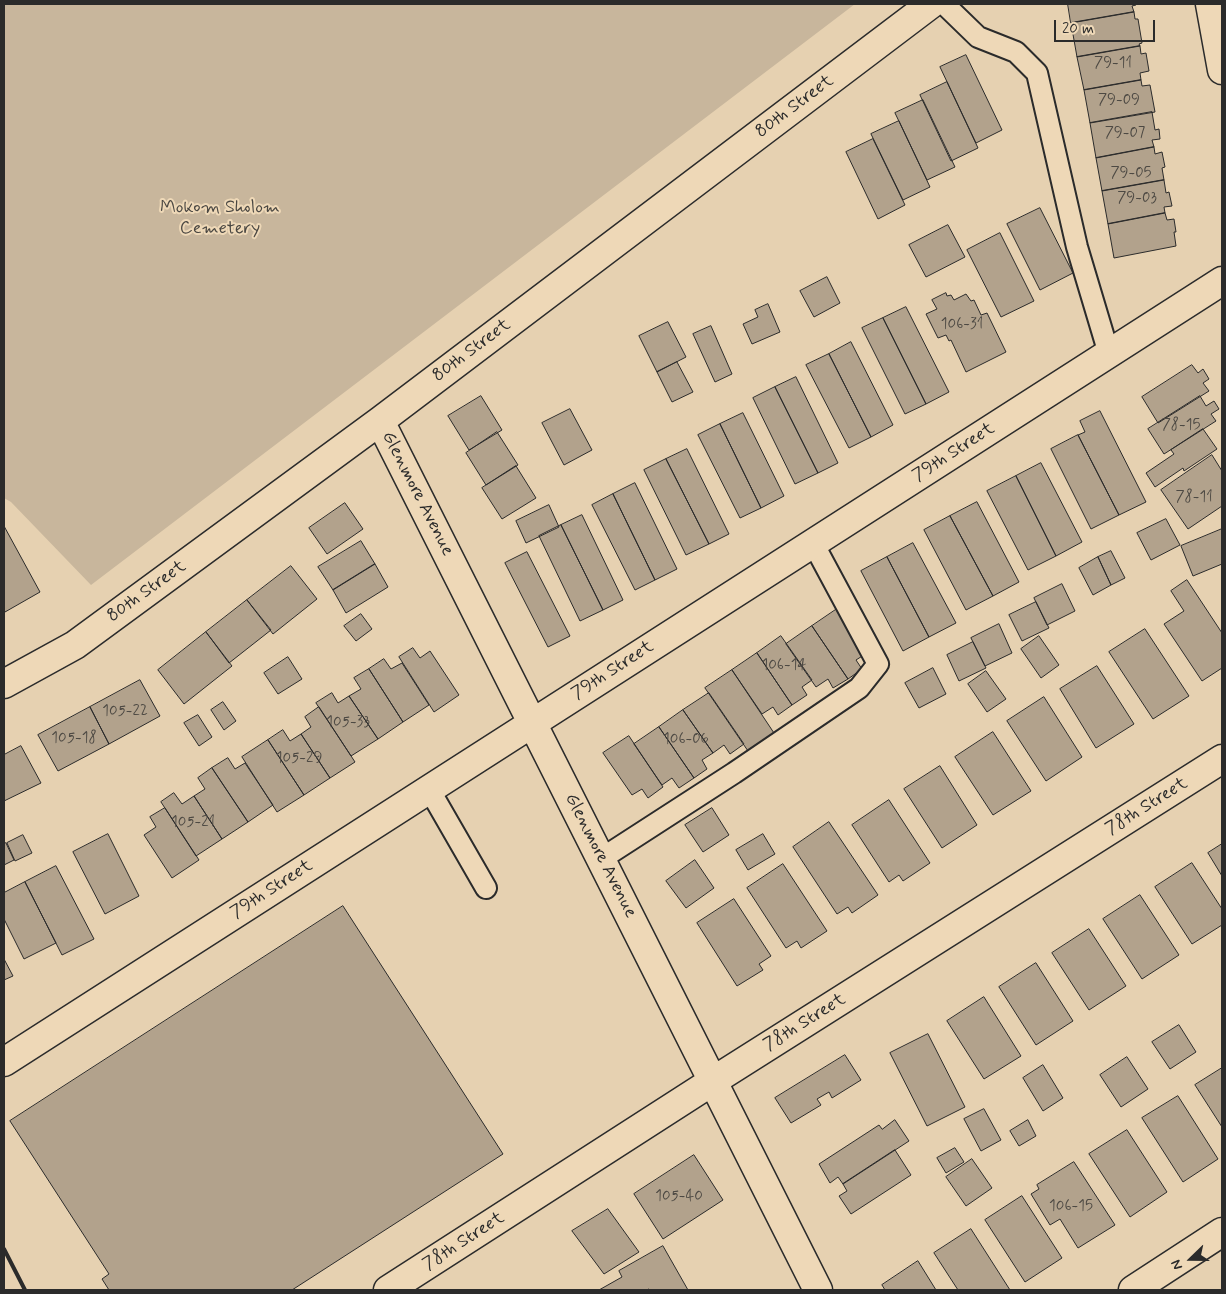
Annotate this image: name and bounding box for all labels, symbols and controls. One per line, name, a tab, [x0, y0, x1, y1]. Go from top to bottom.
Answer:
scale bar	[1056, 10, 1157, 42]
text: 20 m	[1062, 19, 1094, 39]
house number: 79-11	[1094, 55, 1132, 73]
street label: 80th Street	[752, 71, 838, 143]
house number: 79-09	[1098, 92, 1140, 110]
house number: 79-07	[1105, 125, 1145, 143]
house number: 79-05	[1110, 165, 1152, 183]
house number: 79-03	[1117, 190, 1157, 208]
park label: Mokom Sholom Cemetery	[160, 197, 280, 240]
street label: 80th Street	[429, 315, 515, 387]
house number: 106-31	[941, 316, 983, 334]
house number: 78-15	[1162, 417, 1200, 435]
street label: 79th Street	[909, 419, 999, 487]
street label: Glenmore Avenue	[376, 428, 458, 560]
house number: 78-11	[1175, 489, 1213, 507]
street label: 80th Street	[103, 556, 191, 628]
street label: 79th Street	[568, 637, 658, 705]
house number: 106-14	[762, 657, 806, 675]
house number: 105-22	[102, 703, 148, 721]
house number: 105-33	[326, 714, 370, 732]
house number: 105-18	[51, 730, 97, 748]
house number: 106-06	[663, 731, 709, 749]
house number: 105-29	[276, 750, 322, 768]
street label: 78th Street	[1102, 773, 1192, 841]
street label: Glenmore Avenue	[559, 790, 641, 922]
house number: 105-21	[171, 814, 215, 832]
street label: 79th Street	[227, 856, 317, 924]
street label: 78th Street	[760, 989, 850, 1057]
house number: 105-40	[655, 1188, 703, 1206]
house number: 106-15	[1049, 1198, 1093, 1216]
street label: 78th Street	[419, 1208, 509, 1276]
north arrow	[1166, 1234, 1216, 1284]
text: N	[1167, 1257, 1187, 1272]

